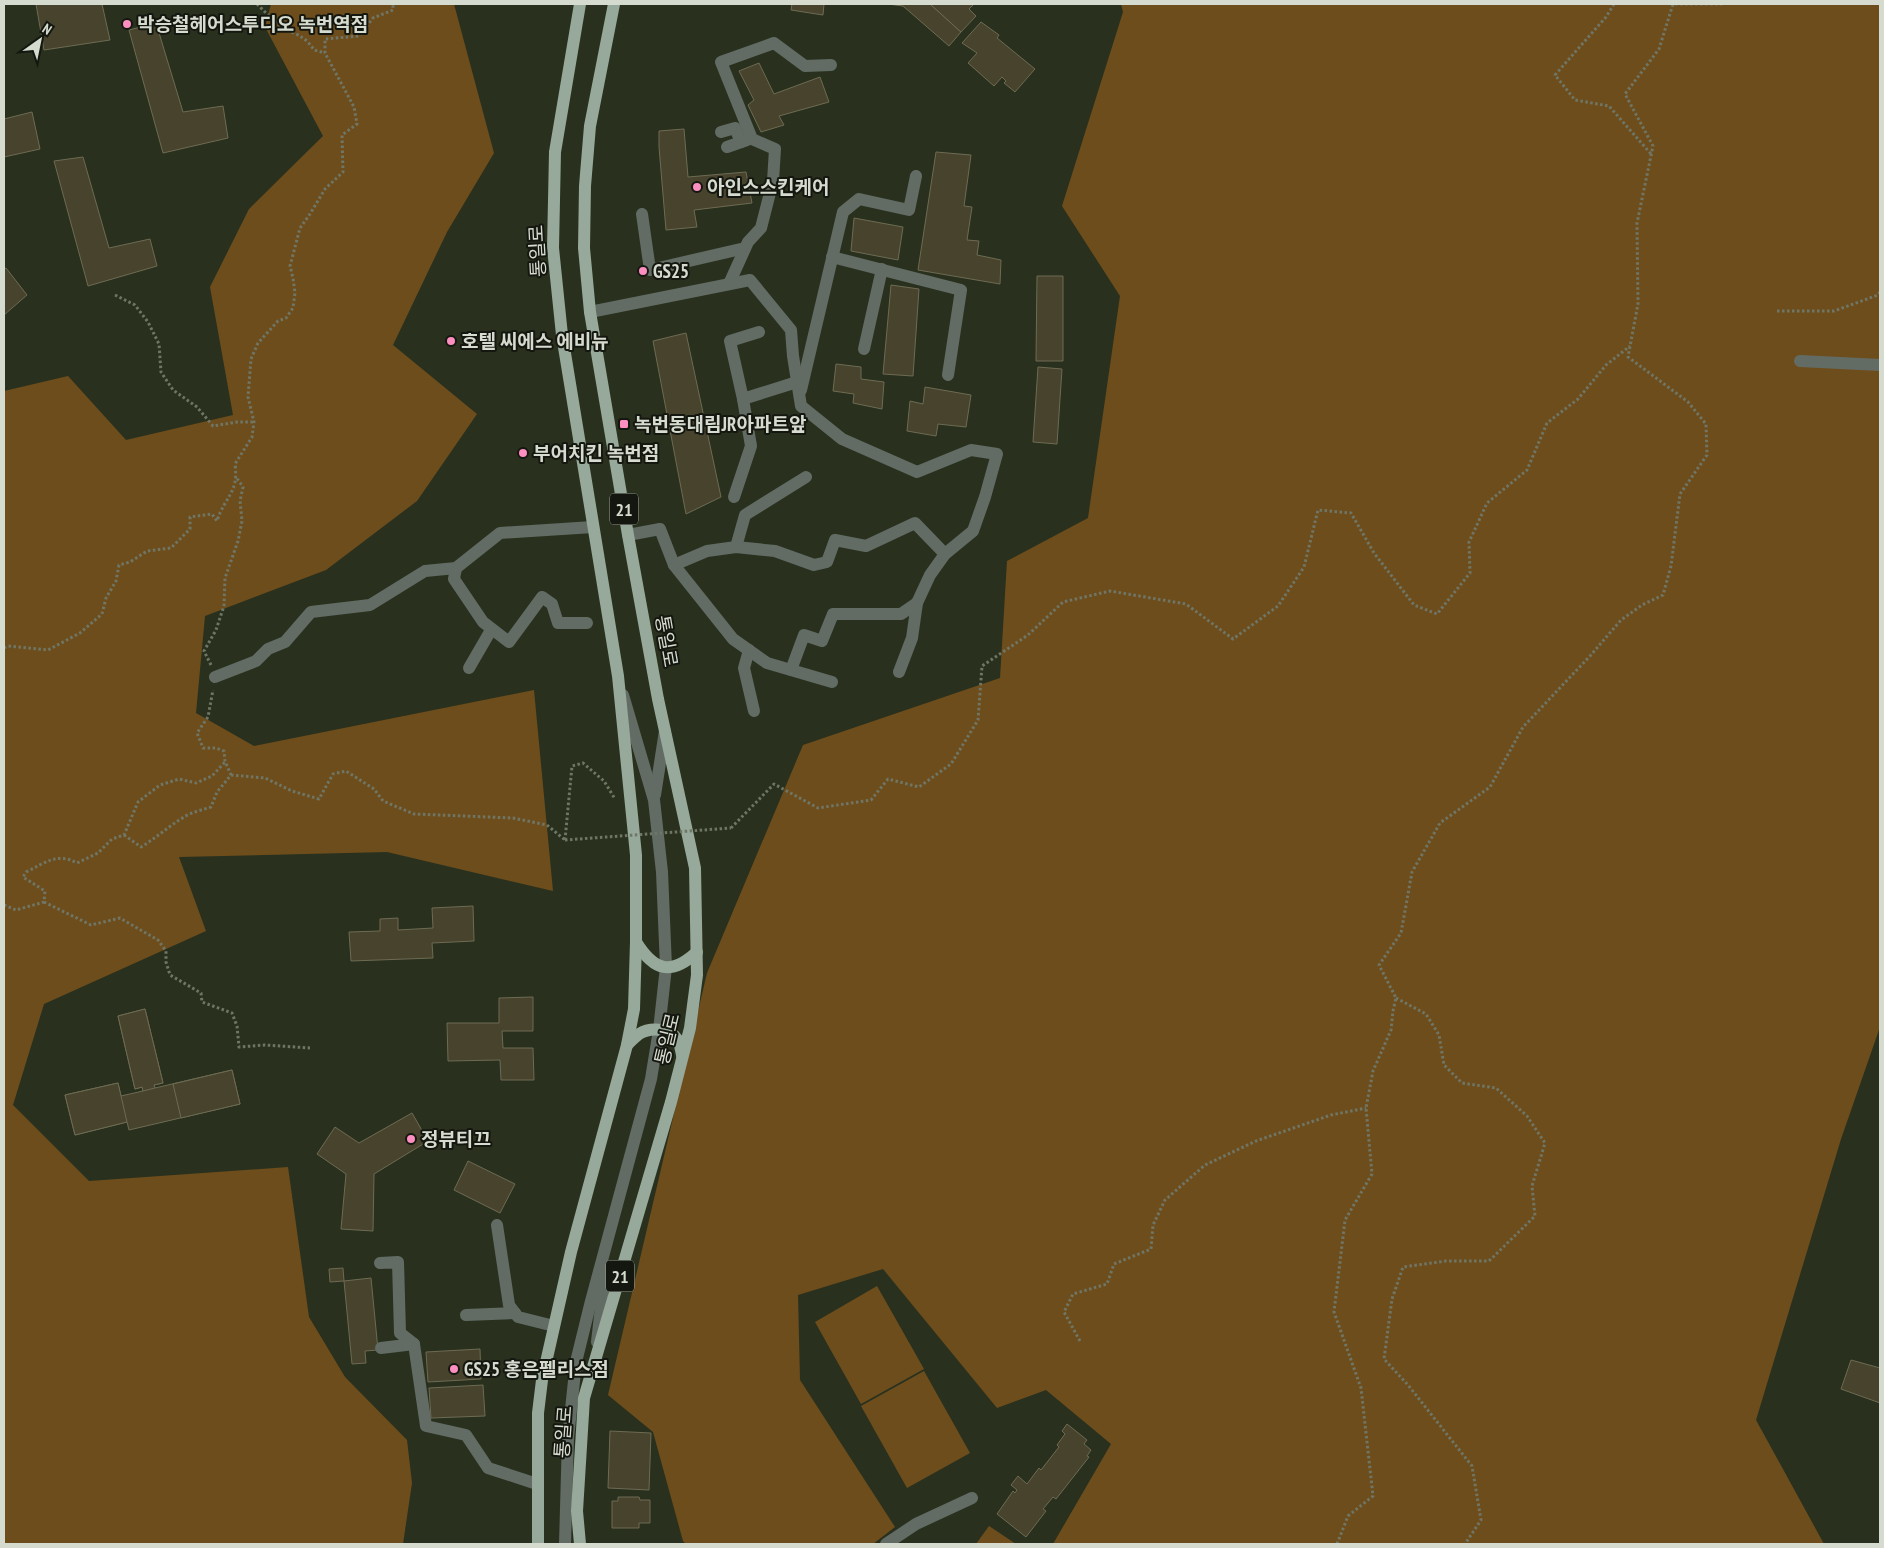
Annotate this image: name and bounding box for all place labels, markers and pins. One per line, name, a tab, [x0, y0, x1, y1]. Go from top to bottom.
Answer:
place label: 박승철헤어스투디오 녹번역점	[137, 12, 368, 36]
marker: 박승철헤어스투디오 녹번역점	[121, 18, 133, 30]
place label: 아인스스킨케어	[707, 175, 829, 199]
marker: 아인스스킨케어	[691, 181, 703, 193]
place label: GS25	[653, 259, 689, 283]
marker: GS25	[637, 265, 649, 277]
place label: 호텔 씨에스 에비뉴	[461, 329, 609, 353]
marker: 호텔 씨에스 에비뉴	[445, 335, 457, 347]
place label: 녹번동대림JR아파트앞	[634, 412, 806, 436]
marker: 녹번동대림JR아파트앞	[618, 418, 630, 430]
place label: 부어치킨 녹번점	[533, 441, 659, 465]
marker: 부어치킨 녹번점	[517, 447, 529, 459]
place label: 정뷰티끄	[421, 1127, 491, 1151]
marker: 정뷰티끄	[405, 1133, 417, 1145]
place label: GS25 홍은펠리스점	[464, 1357, 609, 1381]
marker: GS25 홍은펠리스점	[448, 1363, 460, 1375]

